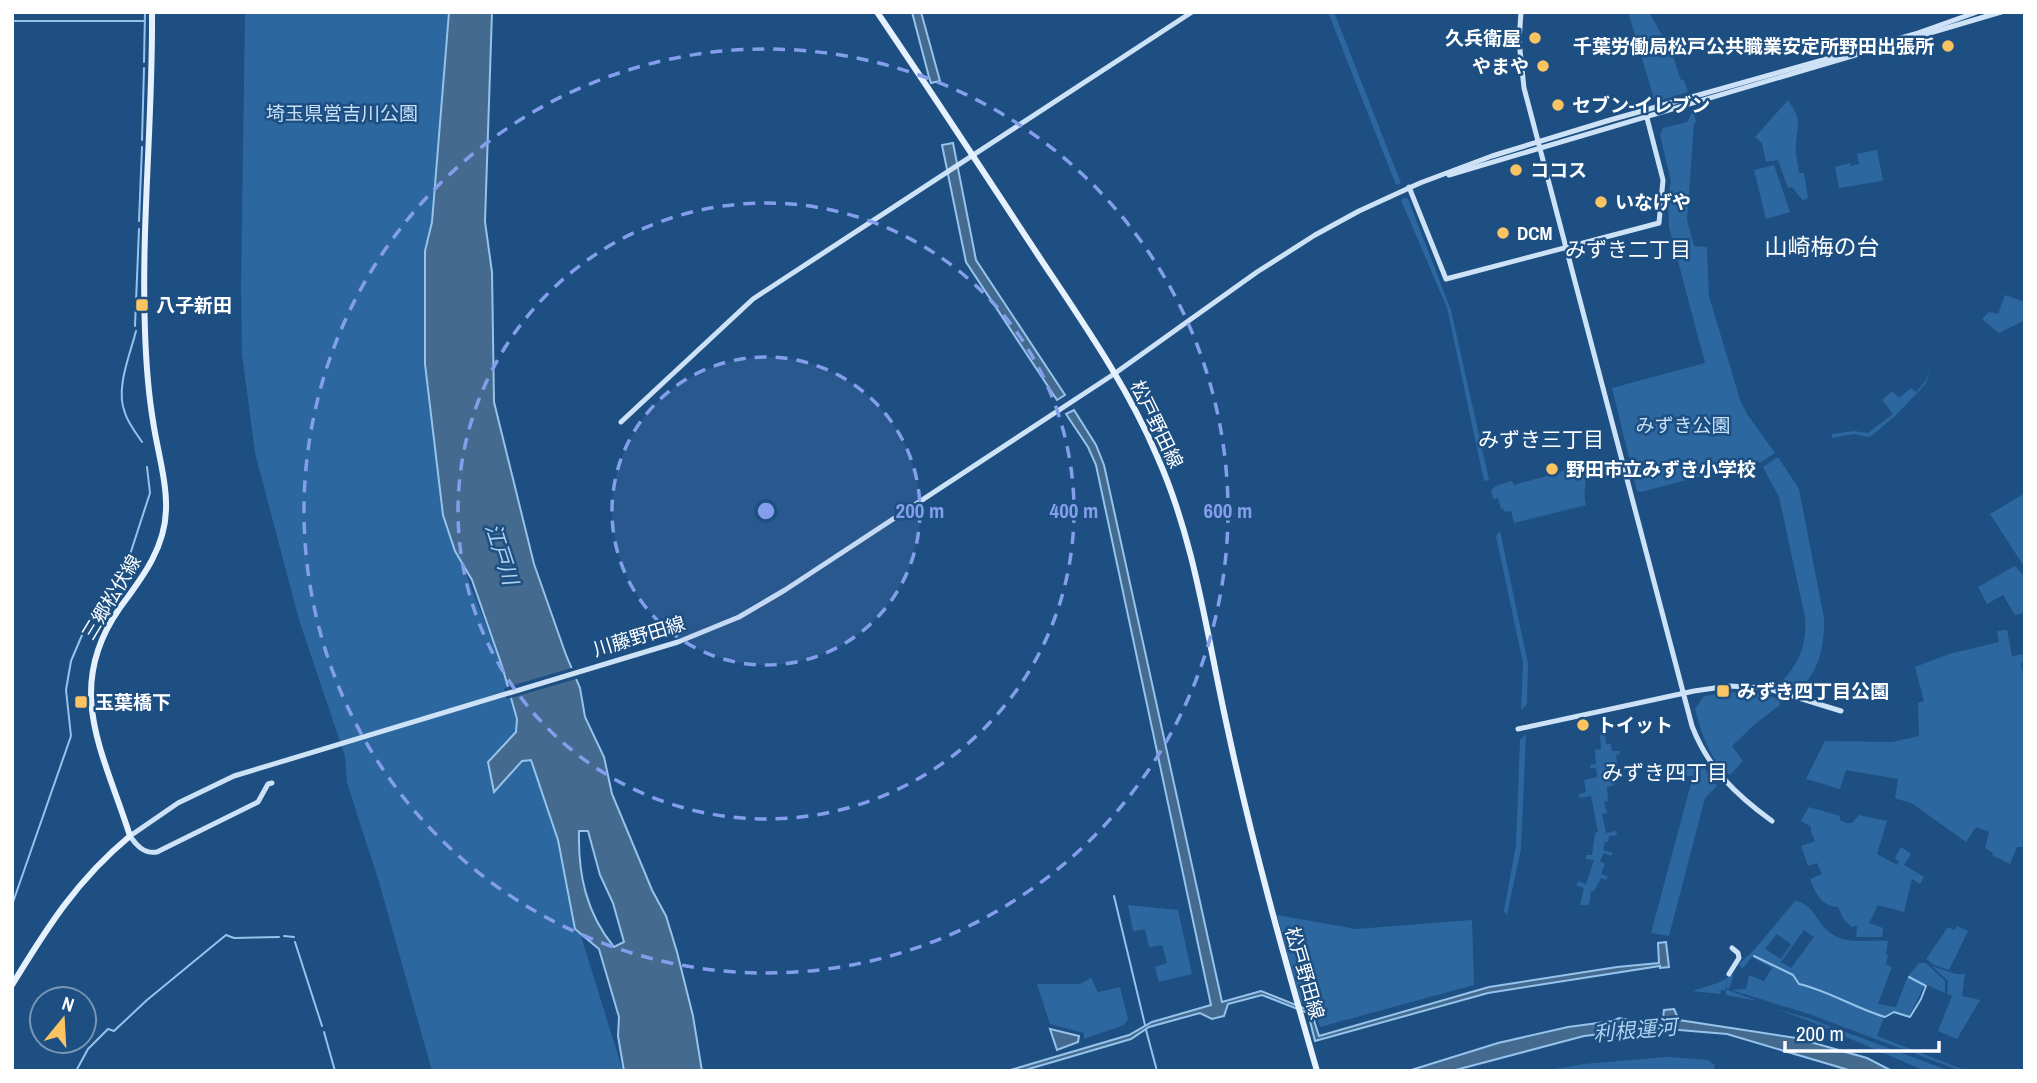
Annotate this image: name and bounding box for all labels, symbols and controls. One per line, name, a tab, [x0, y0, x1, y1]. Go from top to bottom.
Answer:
place label: 久兵衛屋	[1445, 25, 1521, 51]
marker: 久兵衛屋	[1527, 30, 1543, 46]
place label: 千葉労働局松戸公共職業安定所野田出張所	[1573, 33, 1934, 59]
marker: 千葉労働局松戸公共職業安定所野田出張所	[1940, 38, 1956, 54]
place label: やまや	[1472, 53, 1529, 79]
marker: やまや	[1535, 58, 1551, 74]
place label: セブン-イレブン	[1572, 92, 1710, 118]
marker: セブン-イレブン	[1550, 97, 1566, 113]
park label: 埼玉県営吉川公園	[266, 100, 418, 126]
place label: ココス	[1530, 157, 1587, 183]
marker: ココス	[1508, 162, 1524, 178]
place label: いなげや	[1615, 189, 1691, 215]
marker: いなげや	[1593, 194, 1609, 210]
place label: DCM	[1517, 220, 1552, 246]
marker: DCM	[1495, 225, 1511, 241]
district label: 山崎梅の台	[1765, 231, 1880, 262]
district label: みずき二丁目	[1565, 235, 1691, 264]
place label: 八子新田	[156, 292, 232, 318]
marker: 八子新田	[134, 297, 150, 313]
street label: 松戸野田線	[1124, 376, 1190, 472]
park label: みずき公園	[1635, 412, 1731, 438]
district label: みずき三丁目	[1478, 425, 1604, 454]
place label: 野田市立みずき小学校	[1566, 456, 1756, 482]
marker: 野田市立みずき小学校	[1544, 461, 1560, 477]
text: 200 m	[896, 496, 944, 525]
text: 400 m	[1050, 496, 1098, 525]
text: 600 m	[1204, 496, 1252, 525]
centre of rings	[754, 499, 778, 523]
water label: 江戸川	[478, 520, 526, 590]
street label: 三郷松伏線	[75, 550, 147, 644]
street label: 川藤野田線	[590, 610, 688, 662]
place label: みずき四丁目公園	[1737, 678, 1889, 704]
marker: みずき四丁目公園	[1715, 683, 1731, 699]
place label: 玉葉橋下	[95, 689, 171, 715]
marker: 玉葉橋下	[73, 694, 89, 710]
place label: トイット	[1597, 712, 1673, 738]
marker: トイット	[1575, 717, 1591, 733]
district label: みずき四丁目	[1602, 758, 1728, 787]
street label: 松戸野田線	[1279, 924, 1331, 1022]
north arrow	[28, 985, 98, 1055]
text: N	[59, 990, 78, 1018]
scale bar	[1785, 1010, 1939, 1054]
water label: 利根運河	[1592, 1012, 1682, 1048]
text: 200 m	[1796, 1019, 1844, 1048]

